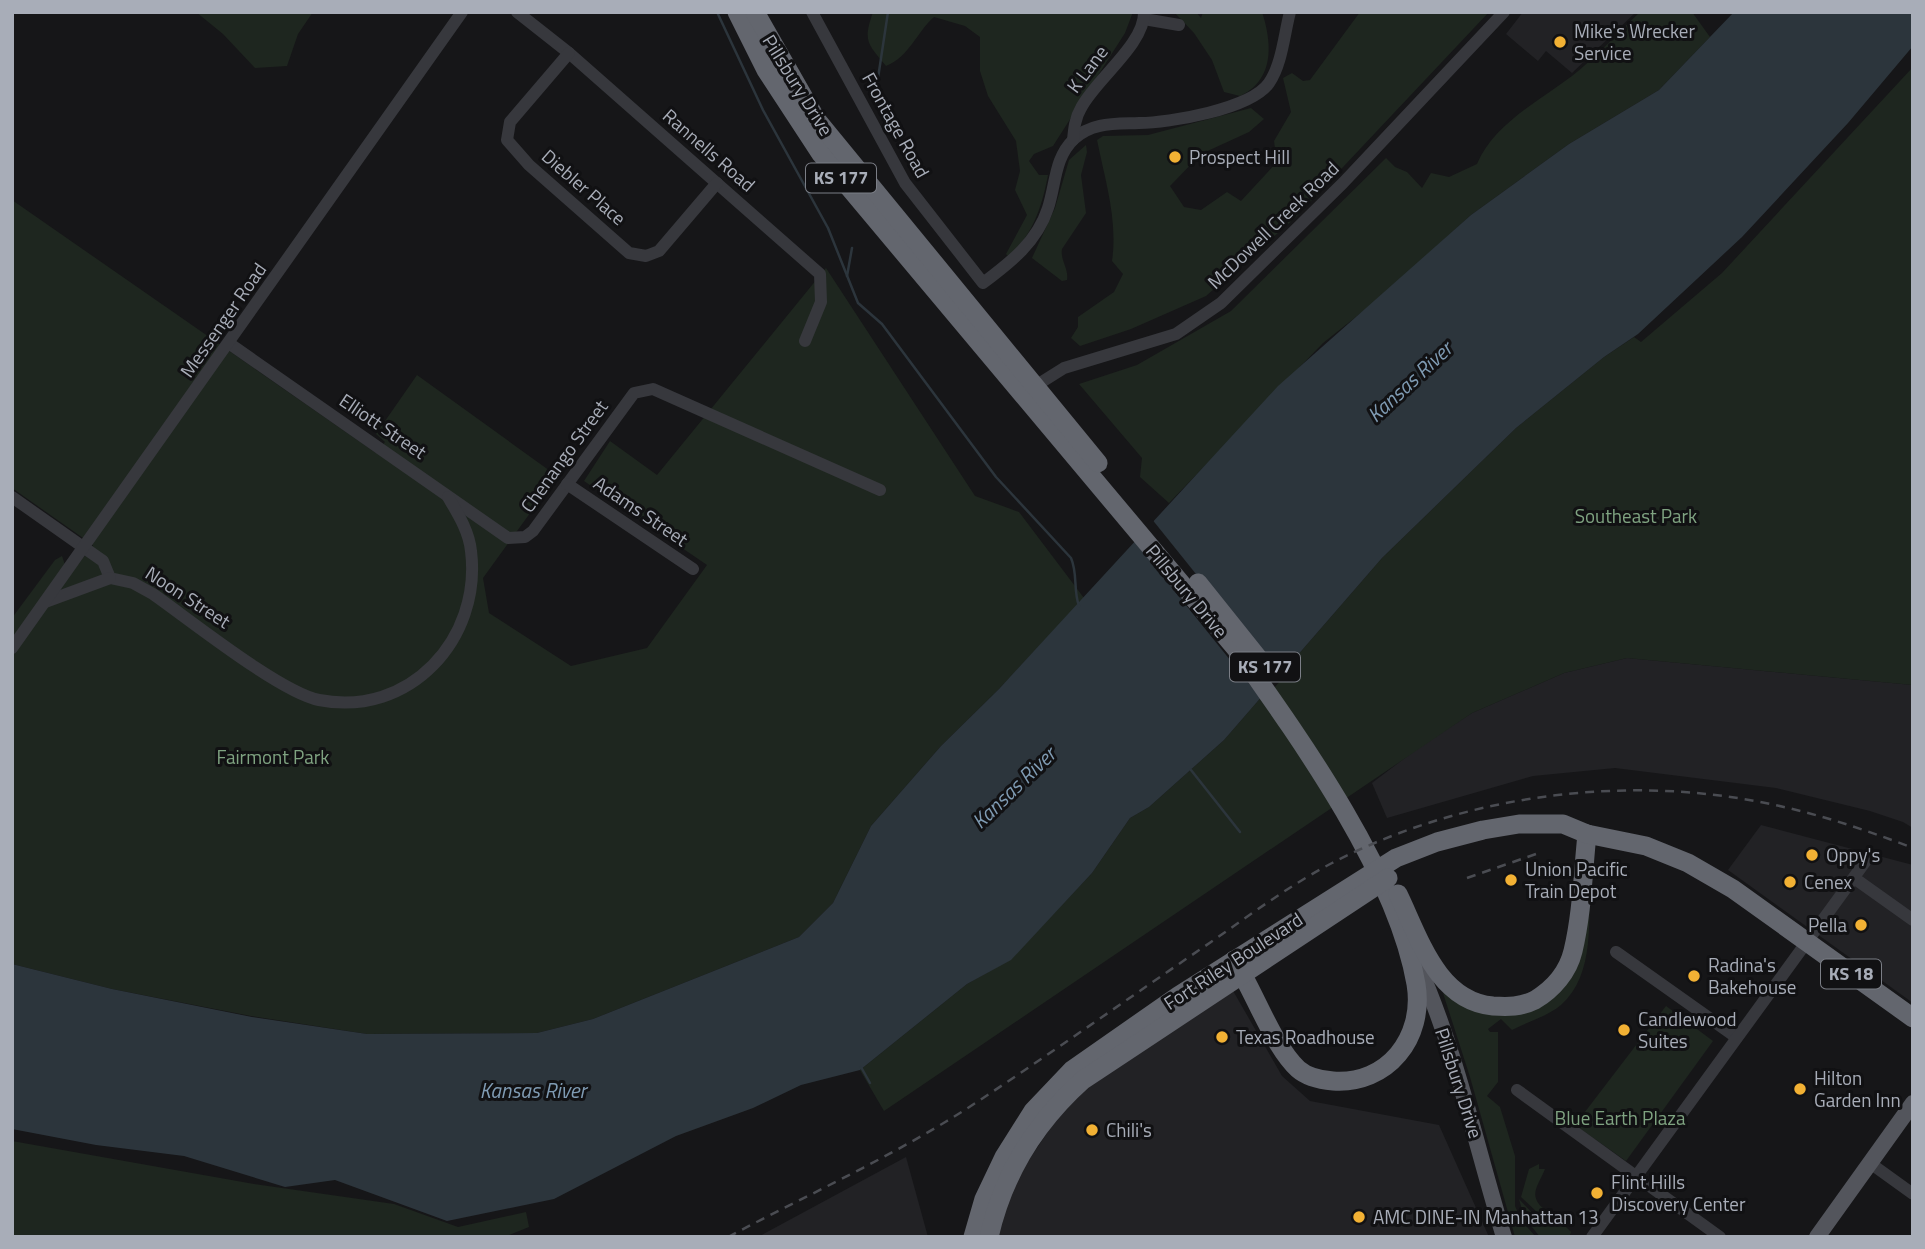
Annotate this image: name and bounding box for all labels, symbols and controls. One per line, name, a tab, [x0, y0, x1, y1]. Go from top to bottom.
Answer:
place label: Mike's Wrecker Service	[1574, 16, 1695, 67]
street label: Pillsbury Drive	[756, 28, 841, 141]
marker: Mike's Wrecker Service	[1552, 34, 1568, 50]
street label: K Lane	[1059, 39, 1114, 99]
street label: Frontage Road	[855, 67, 937, 183]
street label: Rannells Road	[657, 101, 762, 198]
street label: Diebler Place	[536, 142, 633, 232]
place label: Prospect Hill	[1189, 142, 1290, 171]
marker: Prospect Hill	[1167, 149, 1183, 165]
street label: McDowell Creek Road	[1200, 154, 1345, 295]
road number: KS 177	[806, 163, 876, 192]
street label: Messenger Road	[172, 256, 273, 383]
water label: Kansas River	[1359, 332, 1461, 429]
street label: Elliott Street	[334, 386, 433, 466]
street label: Chenango Street	[513, 393, 615, 518]
street label: Adams Street	[588, 468, 695, 553]
park label: Southeast Park	[1575, 501, 1697, 530]
street label: Pillsbury Drive	[1139, 537, 1235, 644]
street label: Noon Street	[140, 558, 237, 635]
road number: KS 177	[1230, 652, 1300, 682]
water label: Kansas River	[964, 737, 1064, 836]
park label: Fairmont Park	[217, 742, 329, 771]
place label: Oppy's	[1826, 840, 1880, 869]
marker: Oppy's	[1804, 847, 1820, 863]
place label: Union Pacific Train Depot	[1525, 854, 1628, 905]
place label: Cenex	[1804, 867, 1852, 896]
marker: Union Pacific Train Depot	[1503, 872, 1519, 888]
marker: Cenex	[1782, 874, 1798, 890]
street label: Fort Riley Boulevard	[1157, 905, 1308, 1016]
place label: Pella	[1808, 910, 1847, 939]
marker: Pella	[1853, 917, 1869, 933]
place label: Radina's Bakehouse	[1708, 950, 1796, 1001]
road number: KS 18	[1821, 959, 1881, 988]
marker: Radina's Bakehouse	[1686, 968, 1702, 984]
place label: Candlewood Suites	[1638, 1004, 1737, 1055]
place label: Texas Roadhouse	[1236, 1022, 1375, 1051]
marker: Candlewood Suites	[1616, 1022, 1632, 1038]
street label: Pillsbury Drive	[1428, 1024, 1491, 1142]
marker: Texas Roadhouse	[1214, 1029, 1230, 1045]
place label: Hilton Garden Inn	[1814, 1063, 1901, 1114]
water label: Kansas River	[480, 1074, 589, 1106]
marker: Hilton Garden Inn	[1792, 1081, 1808, 1097]
park label: Blue Earth Plaza	[1555, 1103, 1686, 1132]
place label: Chili's	[1106, 1115, 1152, 1144]
marker: Chili's	[1084, 1122, 1100, 1138]
place label: Flint Hills Discovery Center	[1611, 1167, 1746, 1218]
marker: Flint Hills Discovery Center	[1589, 1185, 1605, 1201]
place label: AMC DINE-IN Manhattan 13	[1373, 1202, 1599, 1231]
marker: AMC DINE-IN Manhattan 13	[1351, 1209, 1367, 1225]

